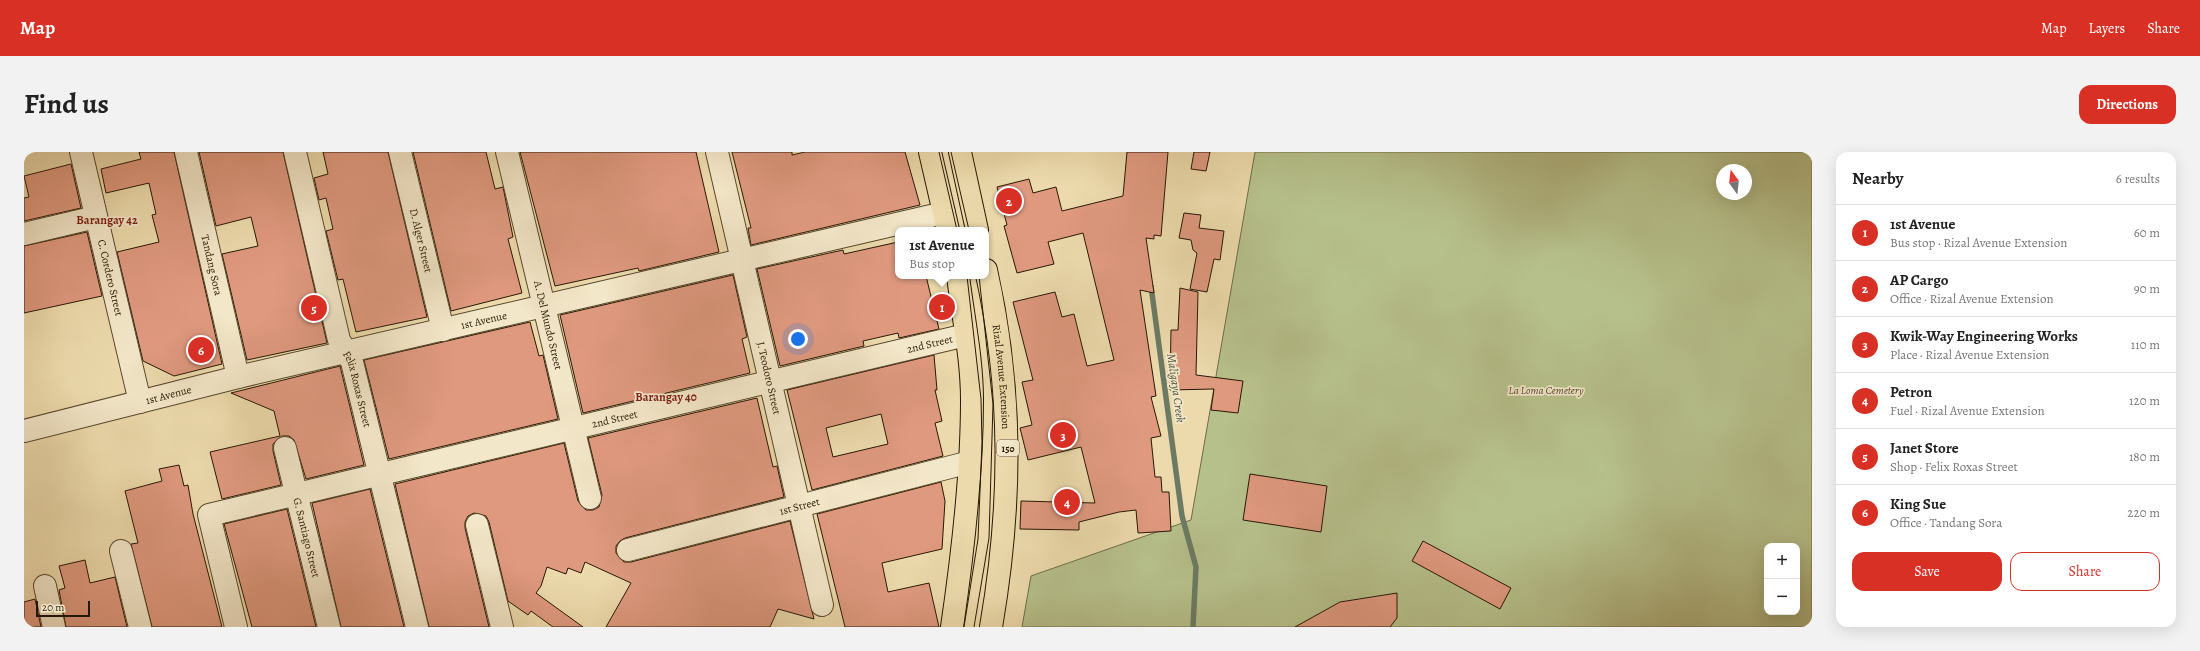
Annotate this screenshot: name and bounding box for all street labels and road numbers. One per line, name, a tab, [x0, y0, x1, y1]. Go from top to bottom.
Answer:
street label: D. Alger Street	[406, 207, 436, 274]
street label: Tandang Sora	[198, 233, 227, 298]
street label: C. Cordero Street	[94, 238, 127, 318]
street label: A. Del Mundo Street	[530, 278, 567, 371]
street label: 1st Avenue	[459, 307, 508, 333]
street label: Rizal Avenue Extension	[989, 323, 1014, 429]
street label: 2nd Street	[905, 331, 954, 356]
street label: J. Teodoro Street	[754, 340, 785, 416]
street label: Felix Roxas Street	[339, 348, 375, 429]
street label: 1st Avenue	[144, 382, 193, 408]
street label: 2nd Street	[590, 406, 639, 431]
road number: 150	[997, 440, 1019, 456]
street label: 1st Street	[778, 493, 822, 518]
street label: G. Santiago Street	[290, 496, 324, 579]

